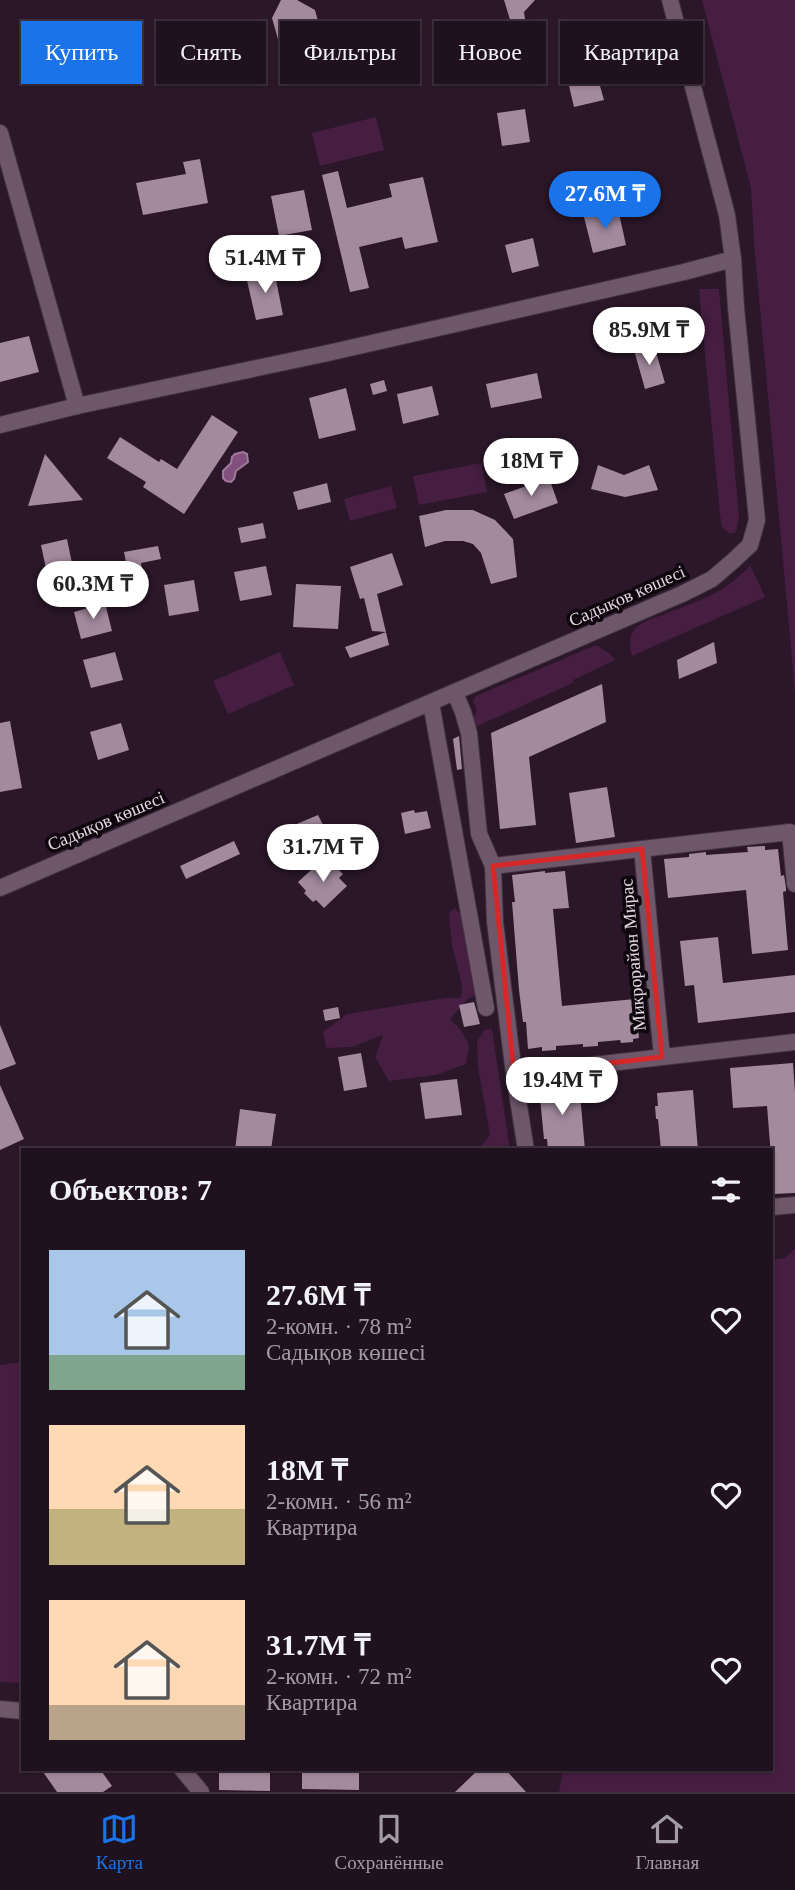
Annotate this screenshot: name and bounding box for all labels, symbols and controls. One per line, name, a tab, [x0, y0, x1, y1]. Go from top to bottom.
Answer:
chip: Купить	[21, 21, 142, 84]
chip: Снять	[156, 21, 266, 84]
chip: Фильтры	[280, 21, 420, 84]
chip: Новое	[434, 21, 546, 84]
chip: Квартира	[560, 21, 703, 84]
pin: 27.6M ₸	[540, 172, 670, 231]
text: 27.6M ₸	[565, 181, 645, 206]
pin: 51.4M ₸	[200, 236, 330, 295]
text: 51.4M ₸	[225, 245, 305, 270]
pin: 85.9M ₸	[584, 308, 714, 367]
text: 85.9M ₸	[609, 317, 689, 342]
pin: 18M ₸	[482, 438, 580, 498]
text: 18M ₸	[499, 448, 563, 473]
street label: Садықов көшесі	[566, 561, 688, 631]
pin: 60.3M ₸	[28, 562, 158, 621]
text: 60.3M ₸	[53, 571, 133, 596]
street label: Садықов көшесі	[45, 787, 167, 855]
pin: 31.7M ₸	[258, 824, 388, 884]
text: 31.7M ₸	[283, 834, 363, 859]
street label: Микрорайон Мирас	[616, 878, 650, 1032]
pin: 19.4M ₸	[497, 1058, 627, 1117]
text: 19.4M ₸	[522, 1067, 602, 1092]
icon: filters	[707, 1171, 745, 1209]
text: Объектов: 7	[49, 1173, 212, 1206]
icon: home	[105, 1278, 189, 1362]
text: 27.6M ₸	[266, 1278, 371, 1311]
icon: heart	[707, 1301, 745, 1339]
text: 2-комн. · 78 m²	[266, 1314, 412, 1339]
text: Садықов көшесі	[266, 1340, 426, 1365]
icon: home	[105, 1453, 189, 1537]
text: 18M ₸	[266, 1453, 348, 1486]
icon: heart	[707, 1476, 745, 1514]
text: 2-комн. · 56 m²	[266, 1489, 412, 1514]
text: Квартира	[266, 1515, 357, 1540]
icon: home	[105, 1628, 189, 1712]
text: 31.7M ₸	[266, 1628, 371, 1661]
icon: heart	[707, 1651, 745, 1689]
text: 2-комн. · 72 m²	[266, 1664, 412, 1689]
text: Квартира	[266, 1690, 357, 1715]
tab: Карта	[96, 1810, 143, 1874]
tab: Сохранённые	[334, 1810, 444, 1874]
tab: Главная	[635, 1810, 699, 1874]

